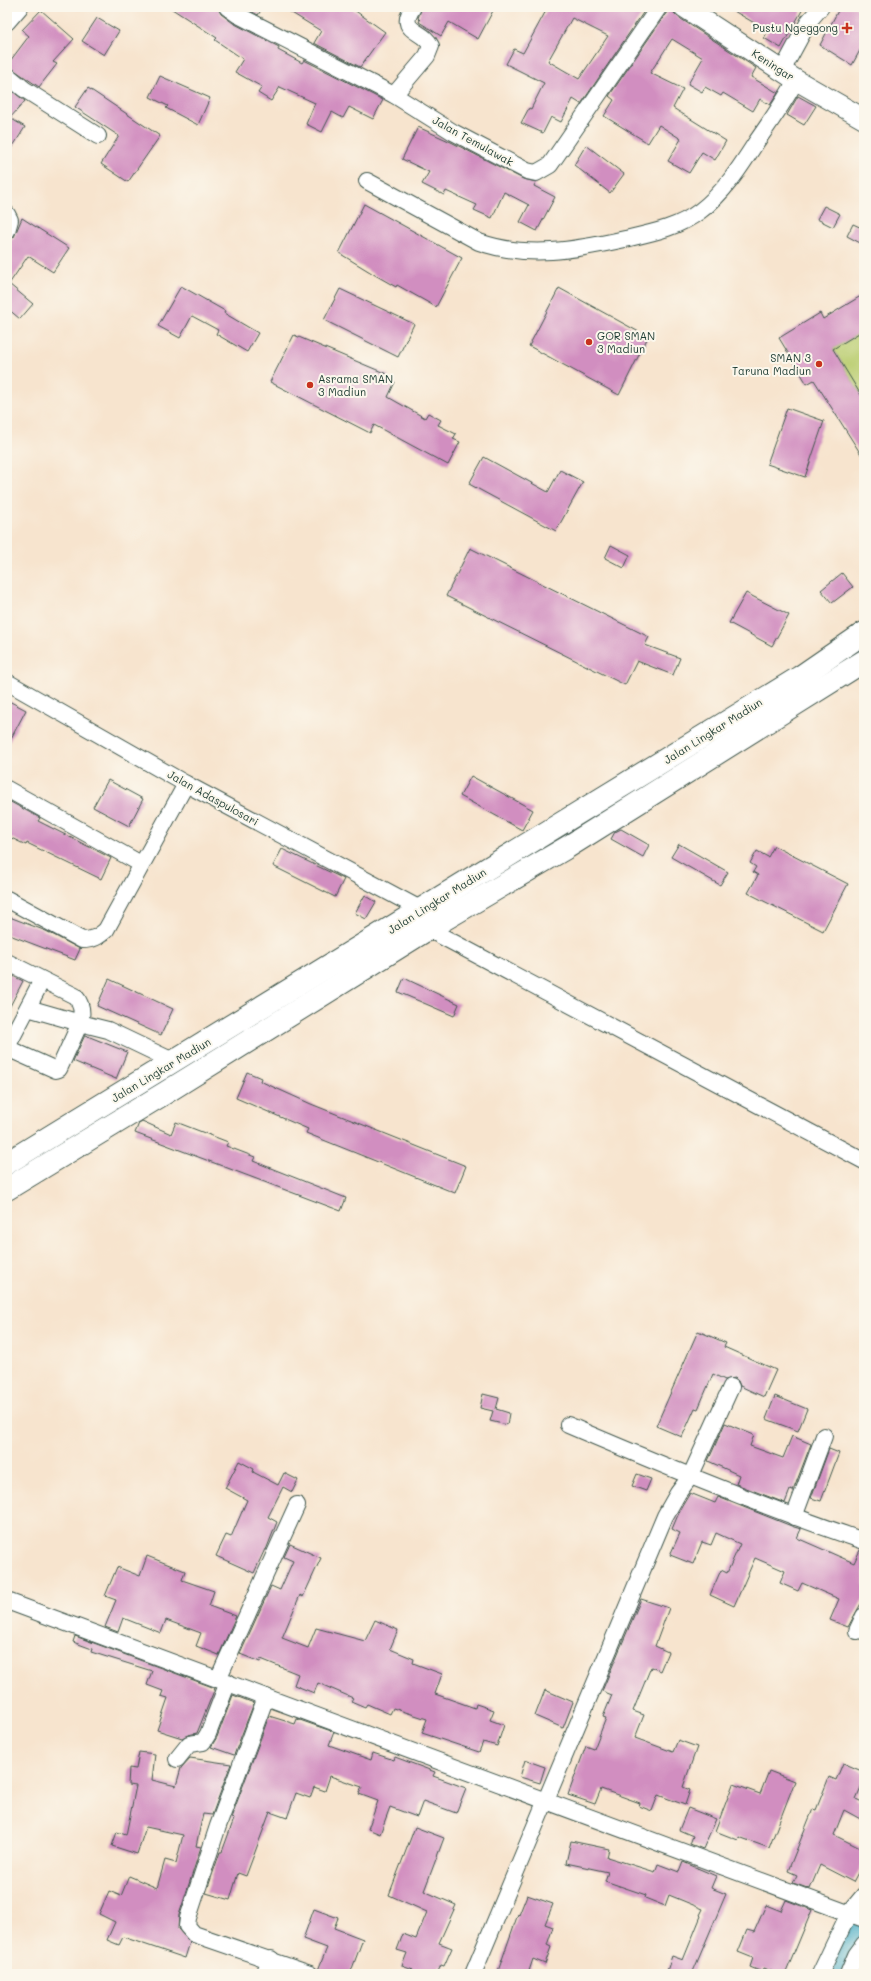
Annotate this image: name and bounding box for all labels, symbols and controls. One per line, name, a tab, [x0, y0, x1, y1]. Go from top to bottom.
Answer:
place label: Pustu Ngeggong	[752, 20, 838, 35]
marker: Pustu Ngeggong	[841, 22, 853, 34]
street label: Keningar	[749, 45, 797, 84]
street label: Jalan Temulawak	[430, 112, 517, 169]
place label: GOR SMAN 3 Madiun	[597, 328, 655, 356]
marker: GOR SMAN 3 Madiun	[584, 337, 594, 347]
place label: SMAN 3 Taruna Madiun	[732, 350, 812, 378]
marker: SMAN 3 Taruna Madiun	[814, 359, 824, 369]
place label: Asrama SMAN 3 Madiun	[318, 371, 393, 399]
marker: Asrama SMAN 3 Madiun	[305, 380, 315, 390]
street label: Jalan Lingkar Madiun	[661, 694, 765, 767]
street label: Jalan Adaspulosari	[165, 766, 262, 829]
street label: Jalan Lingkar Madiun	[385, 864, 489, 937]
street label: Jalan Lingkar Madiun	[108, 1034, 213, 1105]

